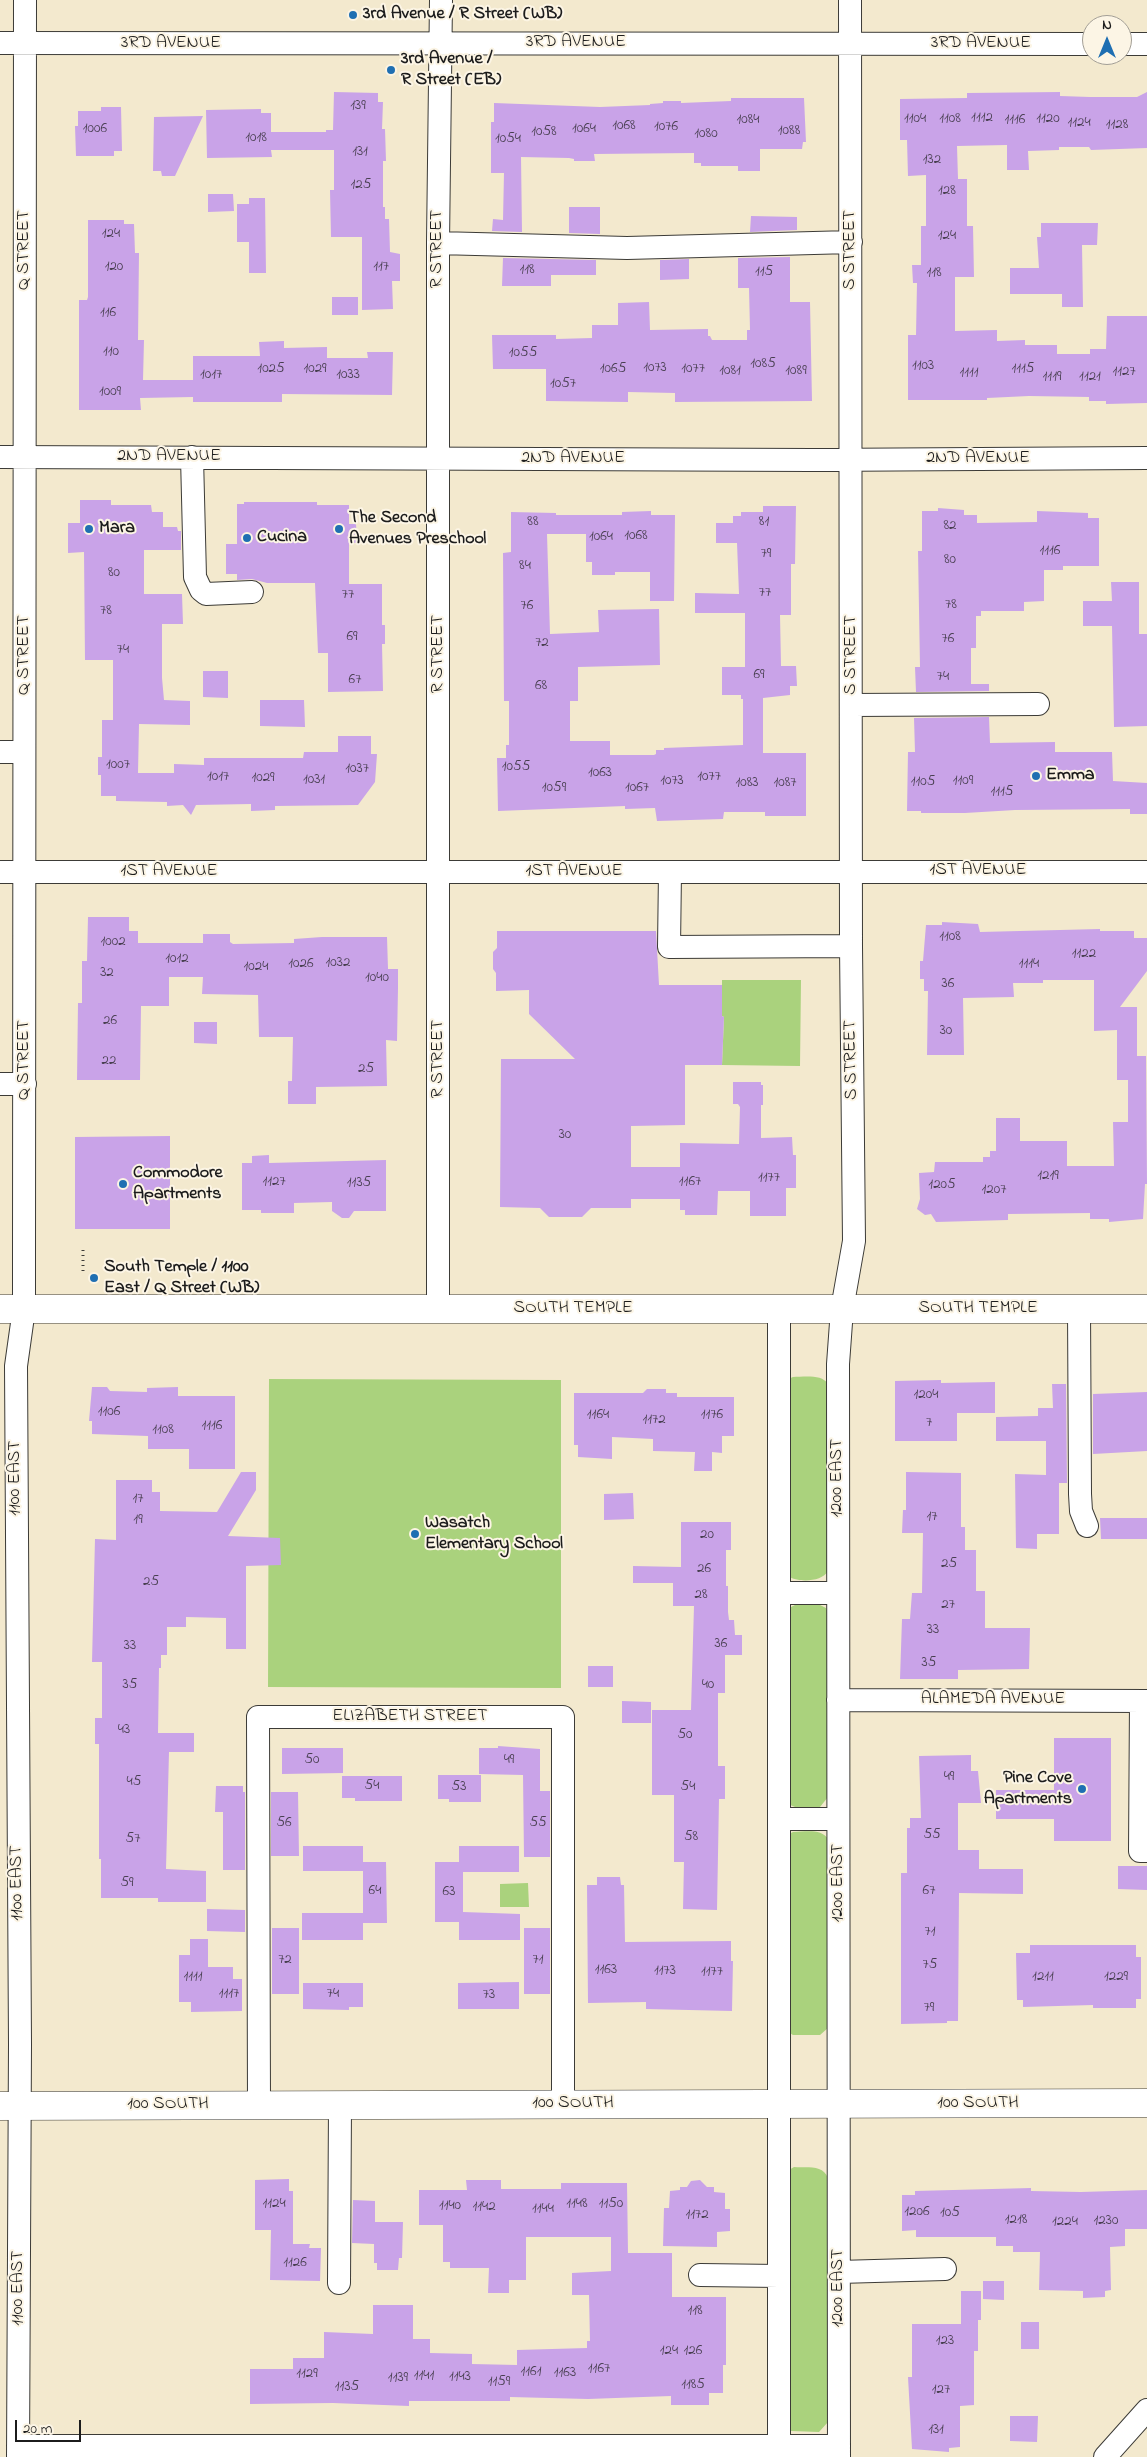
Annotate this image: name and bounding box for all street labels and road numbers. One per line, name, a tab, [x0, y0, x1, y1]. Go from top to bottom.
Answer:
street label: 3RD AVENUE	[526, 32, 626, 54]
street label: 3RD AVENUE	[121, 33, 221, 55]
street label: 3RD AVENUE	[931, 33, 1031, 55]
street label: Q STREET	[14, 210, 36, 290]
street label: R STREET	[427, 210, 449, 288]
street label: S STREET	[840, 210, 862, 290]
street label: 2ND AVENUE	[117, 446, 221, 468]
street label: 2ND AVENUE	[521, 448, 625, 470]
street label: 2ND AVENUE	[926, 448, 1030, 470]
street label: Q STREET	[14, 615, 36, 695]
street label: R STREET	[428, 615, 450, 693]
street label: S STREET	[841, 615, 863, 695]
street label: 1ST AVENUE	[930, 860, 1026, 882]
street label: 1ST AVENUE	[121, 861, 217, 883]
street label: 1ST AVENUE	[526, 861, 622, 883]
street label: Q STREET	[14, 1020, 36, 1100]
street label: R STREET	[428, 1020, 450, 1098]
street label: S STREET	[841, 1020, 863, 1100]
street label: SOUTH TEMPLE	[513, 1298, 633, 1320]
street label: SOUTH TEMPLE	[918, 1298, 1038, 1320]
street label: 1200 EAST	[827, 1439, 849, 1517]
street label: 1100 EAST	[5, 1440, 27, 1516]
street label: ALAMEDA AVENUE	[921, 1689, 1065, 1711]
street label: ELIZABETH STREET	[332, 1706, 488, 1728]
street label: 1200 EAST	[828, 1844, 850, 1922]
street label: 1100 EAST	[7, 1845, 29, 1921]
street label: 100 SOUTH	[532, 2093, 614, 2115]
street label: 100 SOUTH	[937, 2093, 1019, 2115]
street label: 100 SOUTH	[127, 2094, 209, 2116]
street label: 1200 EAST	[828, 2249, 850, 2327]
street label: 1100 EAST	[8, 2250, 30, 2326]

